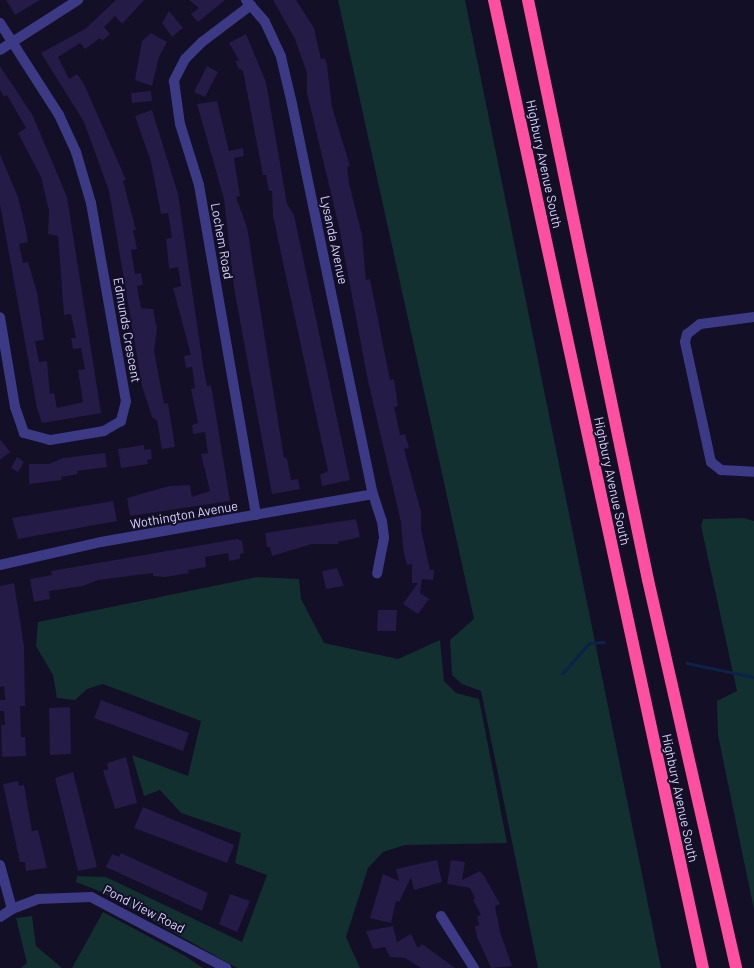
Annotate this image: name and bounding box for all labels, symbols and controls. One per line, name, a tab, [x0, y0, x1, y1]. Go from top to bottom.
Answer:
street label: Highbury Avenue South	[523, 98, 565, 230]
street label: Lysanda Avenue	[317, 194, 351, 286]
street label: Lochem Road	[208, 202, 236, 280]
street label: Edmunds Crescent	[110, 276, 144, 384]
street label: Highbury Avenue South	[591, 415, 633, 547]
street label: Wothington Avenue	[129, 498, 239, 532]
street label: Highbury Avenue South	[659, 732, 701, 864]
street label: Pond View Road	[101, 882, 187, 936]

